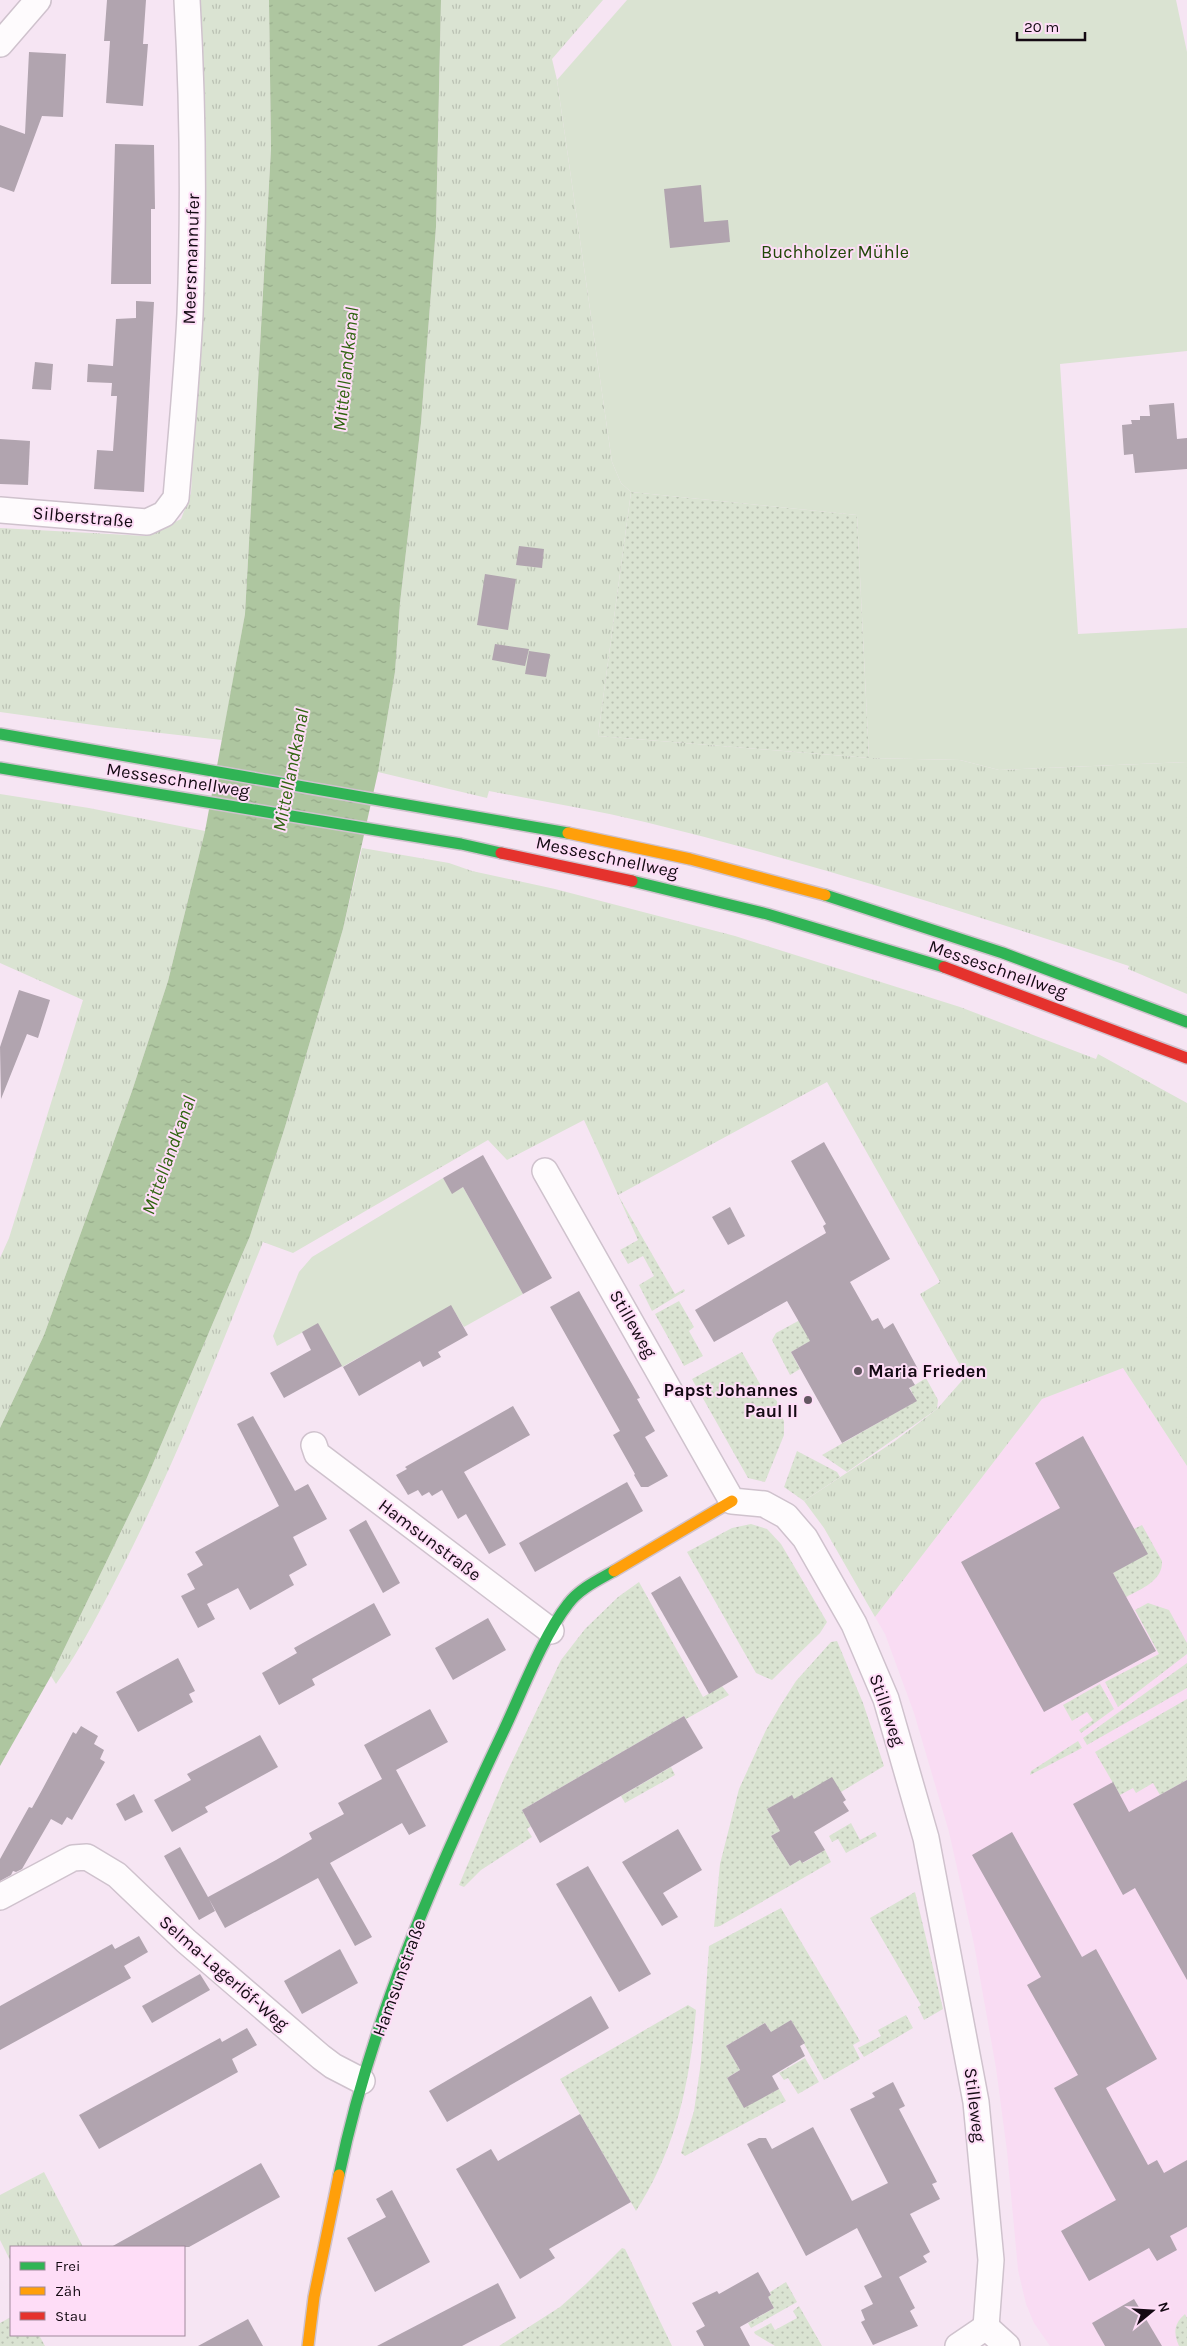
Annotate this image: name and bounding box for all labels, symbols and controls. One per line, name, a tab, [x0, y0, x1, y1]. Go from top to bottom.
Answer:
scale bar	[1017, 10, 1084, 42]
text: 20 m	[1024, 18, 1059, 36]
street label: Meersmannufer	[178, 193, 204, 325]
park label: Buchholzer Mühle	[761, 241, 909, 263]
water label: Mittellandkanal	[329, 306, 363, 432]
street label: Silberstraße	[32, 502, 134, 532]
water label: Mittellandkanal	[268, 707, 314, 834]
street label: Messeschnellweg	[105, 758, 251, 802]
street label: Messeschnellweg	[534, 831, 680, 883]
street label: Messeschnellweg	[926, 935, 1070, 1003]
water label: Mittellandkanal	[137, 1093, 201, 1218]
street label: Stilleweg	[605, 1286, 661, 1362]
place label: Maria Frieden	[868, 1360, 986, 1382]
marker: Maria Frieden	[852, 1365, 864, 1377]
place label: Papst Johannes Paul II	[664, 1379, 798, 1422]
marker: Papst Johannes Paul II	[802, 1394, 814, 1406]
street label: Hamsunstraße	[374, 1494, 486, 1586]
street label: Stilleweg	[864, 1671, 910, 1749]
street label: Selma-Lagerlöf-Weg	[155, 1911, 293, 2035]
street label: Hamsunstraße	[368, 1916, 430, 2040]
street label: Stilleweg	[960, 2067, 990, 2143]
legend	[10, 2246, 185, 2336]
text: Frei	[55, 2257, 80, 2275]
text: Zäh	[55, 2282, 81, 2300]
north arrow	[1127, 2286, 1177, 2336]
text: N	[1154, 2300, 1174, 2315]
text: Stau	[55, 2307, 87, 2325]

